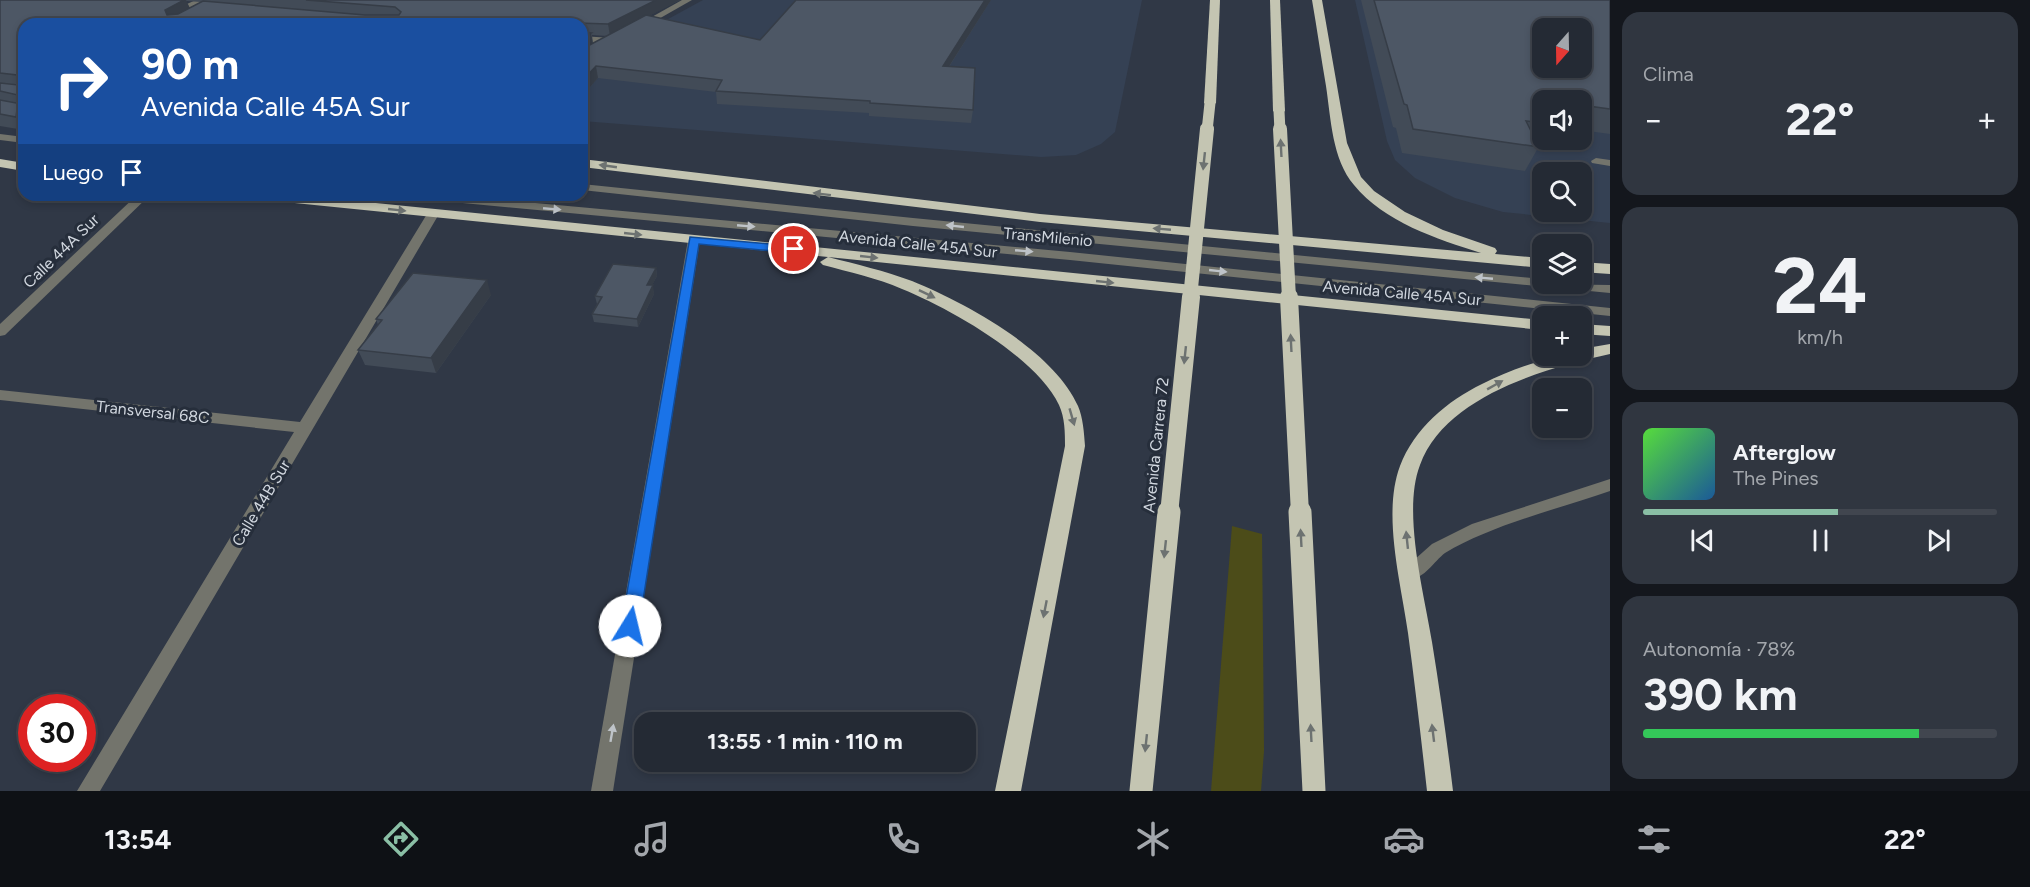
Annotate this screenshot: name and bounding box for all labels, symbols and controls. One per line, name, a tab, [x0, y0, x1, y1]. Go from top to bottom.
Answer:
north arrow	[1532, 18, 1592, 78]
map controls	[1532, 18, 1592, 438]
text: 90 m	[141, 39, 239, 90]
icon: right	[42, 42, 120, 120]
text: Clima	[1643, 62, 1694, 86]
text: Avenida Calle 45A Sur	[141, 90, 410, 123]
button: sound	[1532, 90, 1592, 150]
text: 22°	[1785, 92, 1855, 146]
text: −	[1643, 100, 1664, 139]
text: +	[1976, 100, 1997, 139]
one-way arrow	[1276, 139, 1285, 158]
one-way arrow	[1199, 152, 1209, 171]
icon: arrive	[115, 156, 148, 189]
text: Luego	[42, 159, 103, 186]
one-way arrow	[598, 162, 617, 171]
button: search	[1532, 162, 1592, 222]
one-way arrow	[812, 189, 831, 198]
one-way arrow	[542, 204, 561, 214]
one-way arrow	[388, 205, 407, 215]
street label: Calle 44A Sur	[19, 210, 103, 292]
one-way arrow	[737, 221, 756, 231]
one-way arrow	[946, 221, 965, 231]
pin	[768, 223, 819, 274]
street label: TransMilenio	[1003, 224, 1093, 250]
one-way arrow	[1152, 224, 1171, 234]
street label: Avenida Calle 45A Sur	[838, 226, 999, 262]
one-way arrow	[623, 229, 642, 239]
icon: arrive	[777, 232, 810, 265]
button: layers	[1532, 234, 1592, 294]
text: 24	[1773, 239, 1867, 333]
one-way arrow	[1014, 246, 1033, 256]
one-way arrow	[859, 252, 878, 262]
one-way arrow	[1208, 266, 1227, 276]
one-way arrow	[1474, 273, 1493, 283]
one-way arrow	[1095, 277, 1114, 287]
street label: Avenida Calle 45A Sur	[1322, 277, 1483, 309]
one-way arrow	[918, 290, 935, 299]
button: +	[1532, 306, 1592, 366]
text: km/h	[1797, 325, 1843, 349]
one-way arrow	[1286, 334, 1295, 353]
one-way arrow	[1180, 346, 1190, 365]
street label: Avenida Carrera 72	[1139, 376, 1173, 514]
button: −	[1532, 378, 1592, 438]
one-way arrow	[1487, 380, 1504, 390]
street label: Transversal 68C	[95, 397, 211, 427]
one-way arrow	[1068, 408, 1077, 426]
text: Afterglow	[1733, 439, 1836, 466]
street label: Calle 44B Sur	[228, 456, 294, 550]
text: The Pines	[1733, 466, 1819, 490]
icon: previous	[1686, 524, 1719, 557]
icon: pause	[1804, 524, 1837, 557]
icon: next	[1922, 524, 1955, 557]
one-way arrow	[1296, 528, 1306, 547]
one-way arrow	[1402, 530, 1412, 549]
one-way arrow	[1160, 540, 1170, 559]
position arrow	[598, 594, 662, 658]
one-way arrow	[1040, 600, 1049, 619]
text: Autonomía · 78%	[1643, 637, 1795, 661]
text: 390 km	[1643, 667, 1797, 721]
speed limit sign: 30	[18, 694, 96, 772]
one-way arrow	[1307, 723, 1316, 742]
one-way arrow	[1428, 723, 1438, 742]
one-way arrow	[607, 724, 616, 743]
text: 13:55 · 1 min · 110 m	[707, 728, 903, 755]
one-way arrow	[1141, 734, 1151, 753]
icon: directions	[380, 818, 422, 860]
icon: music	[631, 818, 673, 860]
icon: phone	[882, 818, 924, 860]
icon: climate	[1132, 818, 1174, 860]
icon: car	[1383, 818, 1425, 860]
icon: filters	[1633, 818, 1675, 860]
text: 13:54	[104, 823, 172, 856]
text: 22°	[1884, 823, 1926, 856]

